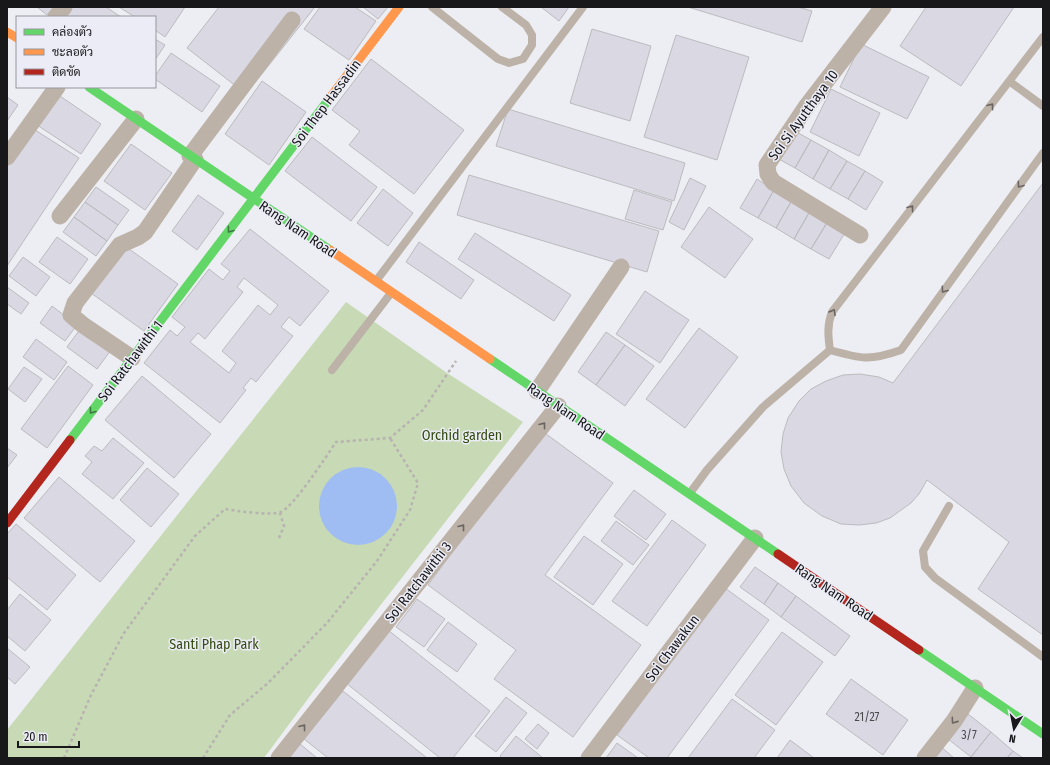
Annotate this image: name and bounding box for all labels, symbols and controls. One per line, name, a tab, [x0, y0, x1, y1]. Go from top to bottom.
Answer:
legend	[16, 16, 156, 88]
text: คล่องตัว	[52, 25, 92, 39]
text: ชะลอตัว	[52, 45, 93, 59]
street label: Soi Thep Hassadin	[288, 56, 365, 150]
text: ติดขัด	[52, 65, 81, 79]
street label: Soi Si Ayutthaya 10	[765, 67, 842, 164]
one-way arrow	[986, 103, 993, 110]
one-way arrow	[1017, 181, 1025, 188]
street label: Rang Nam Road	[256, 197, 340, 262]
one-way arrow	[906, 206, 913, 213]
one-way arrow	[228, 225, 235, 232]
one-way arrow	[942, 286, 949, 293]
one-way arrow	[828, 309, 836, 316]
street label: Soi Ratchawithi 1	[94, 317, 166, 405]
street label: Rang Nam Road	[524, 379, 608, 444]
one-way arrow	[89, 407, 96, 414]
one-way arrow	[538, 422, 545, 430]
park label: Orchid garden	[422, 427, 502, 444]
one-way arrow	[457, 524, 464, 531]
street label: Soi Ratchawithi 3	[382, 539, 455, 626]
street label: Rang Nam Road	[792, 560, 876, 625]
street label: Soi Chawakun	[642, 612, 703, 685]
park label: Santi Phap Park	[169, 636, 259, 653]
north arrow	[994, 709, 1034, 749]
house number: 21/27	[855, 710, 880, 724]
one-way arrow	[952, 716, 959, 723]
scale bar	[18, 723, 79, 749]
one-way arrow	[298, 725, 305, 732]
house number: 3/7	[961, 728, 977, 742]
text: 20 m	[24, 730, 48, 744]
text: N	[1008, 731, 1017, 745]

